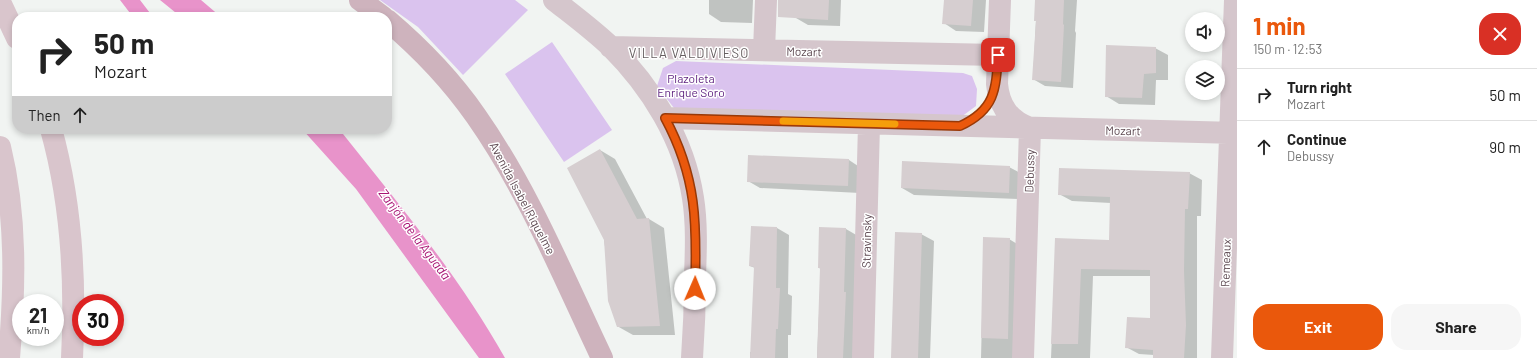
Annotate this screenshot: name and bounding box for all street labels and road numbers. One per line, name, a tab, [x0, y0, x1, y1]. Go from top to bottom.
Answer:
street label: Mozart	[786, 44, 822, 58]
street label: Mozart	[1105, 123, 1141, 137]
street label: Avenida Isabel Riquelme	[487, 139, 559, 257]
street label: Debussy	[1021, 149, 1037, 193]
street label: Stravinsky	[859, 213, 873, 268]
street label: Remeaux	[1217, 238, 1233, 287]

